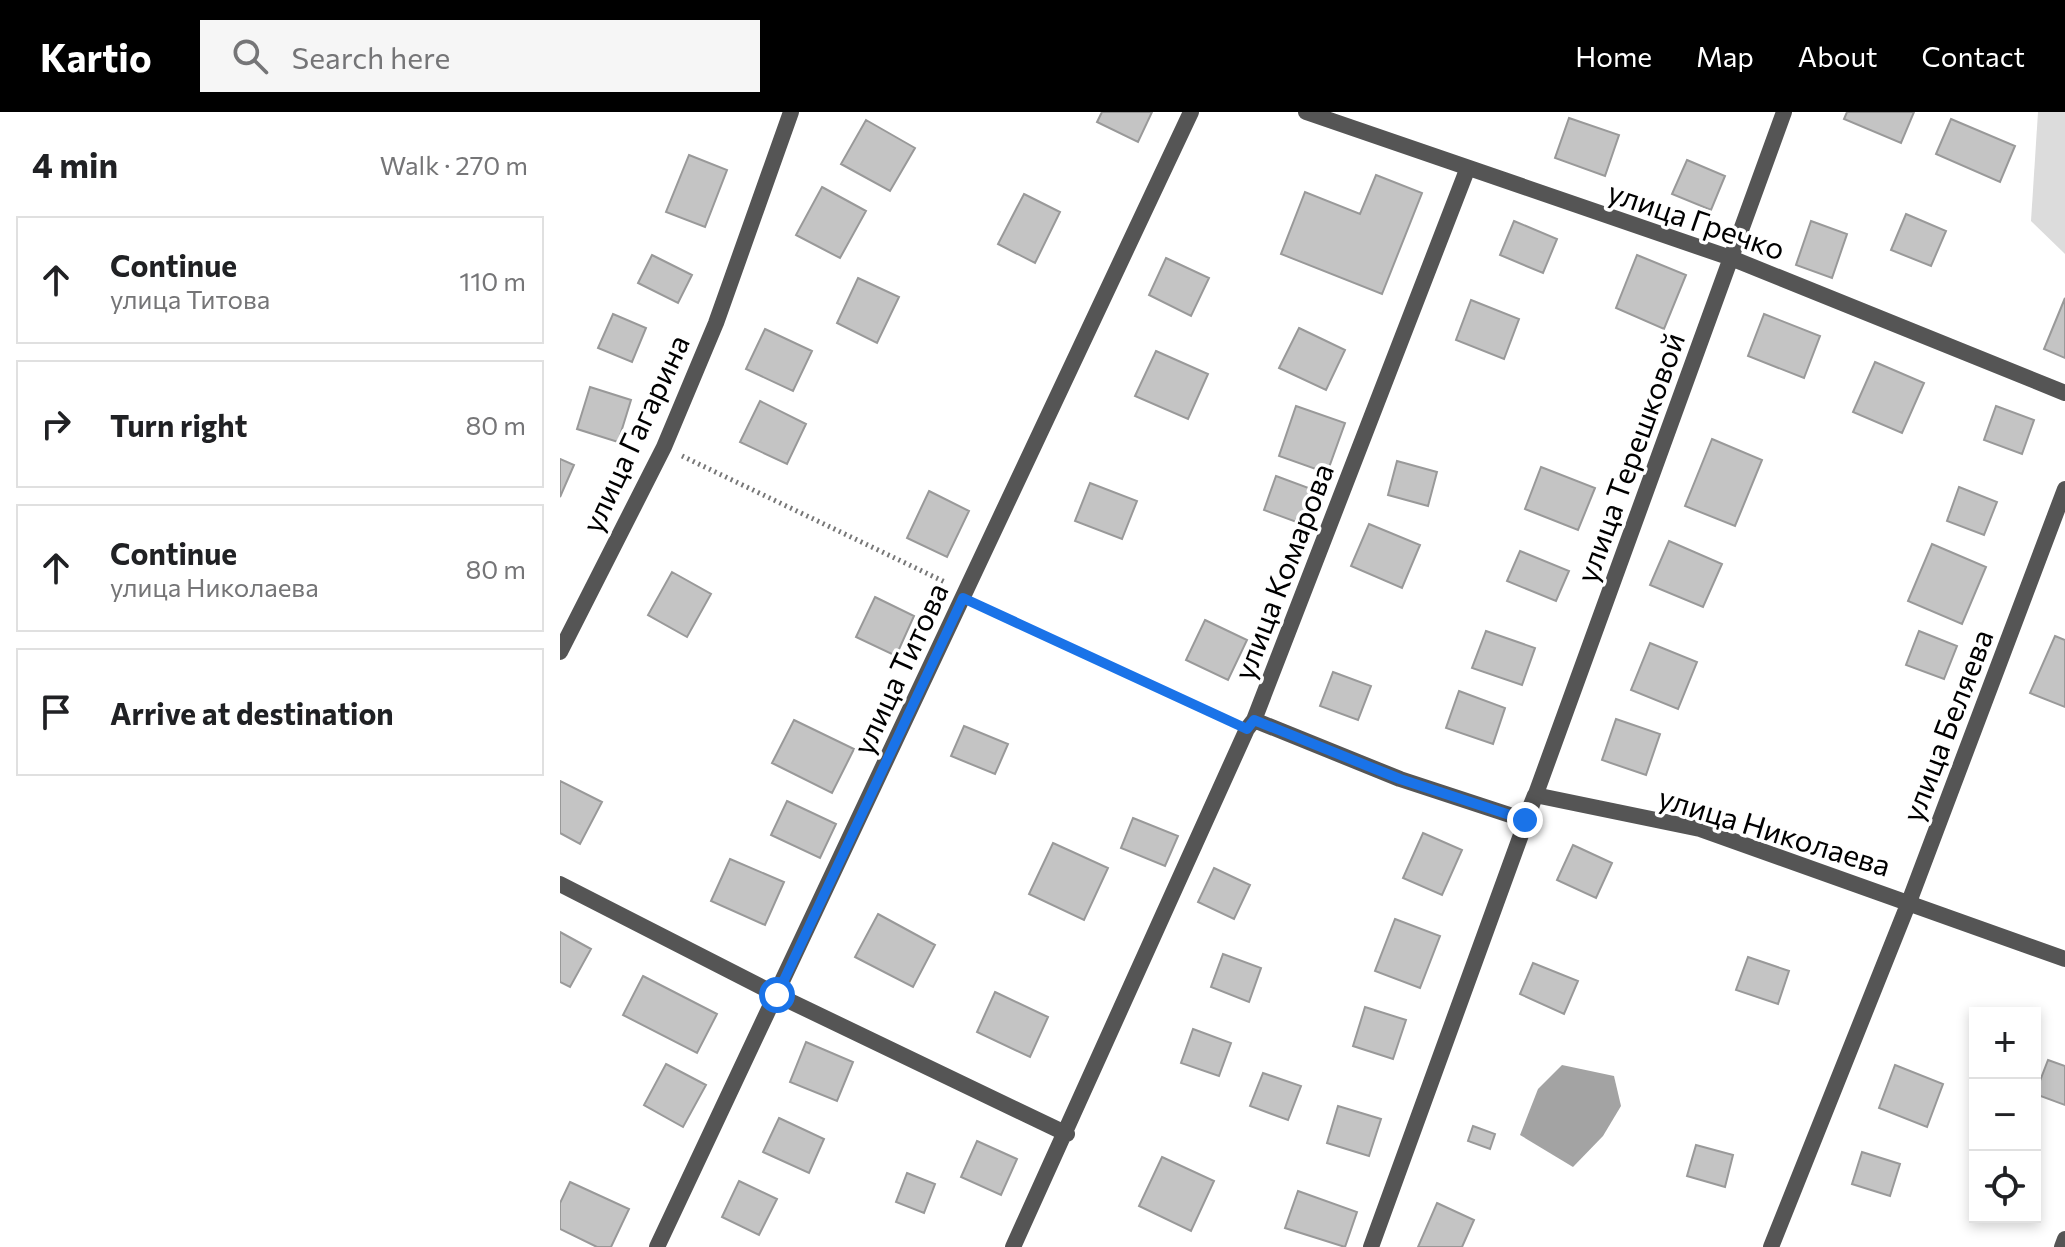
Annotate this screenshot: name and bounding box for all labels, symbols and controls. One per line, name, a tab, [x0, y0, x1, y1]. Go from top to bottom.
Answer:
search box	[200, 20, 760, 92]
text: Kartio	[40, 33, 152, 80]
icon: search	[228, 34, 272, 78]
text: Search here	[292, 38, 450, 75]
text: Home	[1575, 39, 1652, 73]
text: Map	[1696, 39, 1754, 73]
text: About	[1798, 39, 1878, 73]
text: Contact	[1922, 39, 2025, 73]
text: 4 min	[32, 143, 118, 185]
text: Walk · 270 m	[380, 149, 528, 180]
street label: улица Гречко	[1604, 171, 1790, 267]
text: Continue	[110, 246, 237, 283]
icon: ahead	[34, 258, 78, 302]
text: 110 m	[459, 265, 526, 296]
text: улица Титова	[110, 283, 270, 314]
street label: улица Терешковой	[1567, 327, 1691, 587]
street label: улица Гагарина	[572, 328, 696, 538]
icon: right	[34, 402, 78, 446]
text: Turn right	[110, 406, 247, 443]
text: 80 m	[466, 409, 526, 440]
street label: улица Комарова	[1224, 458, 1340, 684]
text: Continue	[110, 534, 237, 571]
icon: ahead	[34, 546, 78, 590]
text: 80 m	[466, 553, 526, 584]
text: улица Николаева	[110, 571, 319, 602]
street label: улица Титова	[843, 576, 955, 760]
street label: улица Беляева	[1892, 624, 2000, 826]
icon: arrive	[34, 690, 78, 734]
text: Arrive at destination	[110, 694, 394, 731]
street label: улица Николаева	[1654, 777, 1896, 883]
route end	[1507, 802, 1543, 838]
route start	[759, 977, 795, 1013]
map controls	[1969, 1007, 2041, 1223]
button: +	[1969, 1007, 2041, 1079]
button: −	[1969, 1079, 2041, 1151]
button: locate	[1969, 1151, 2041, 1223]

